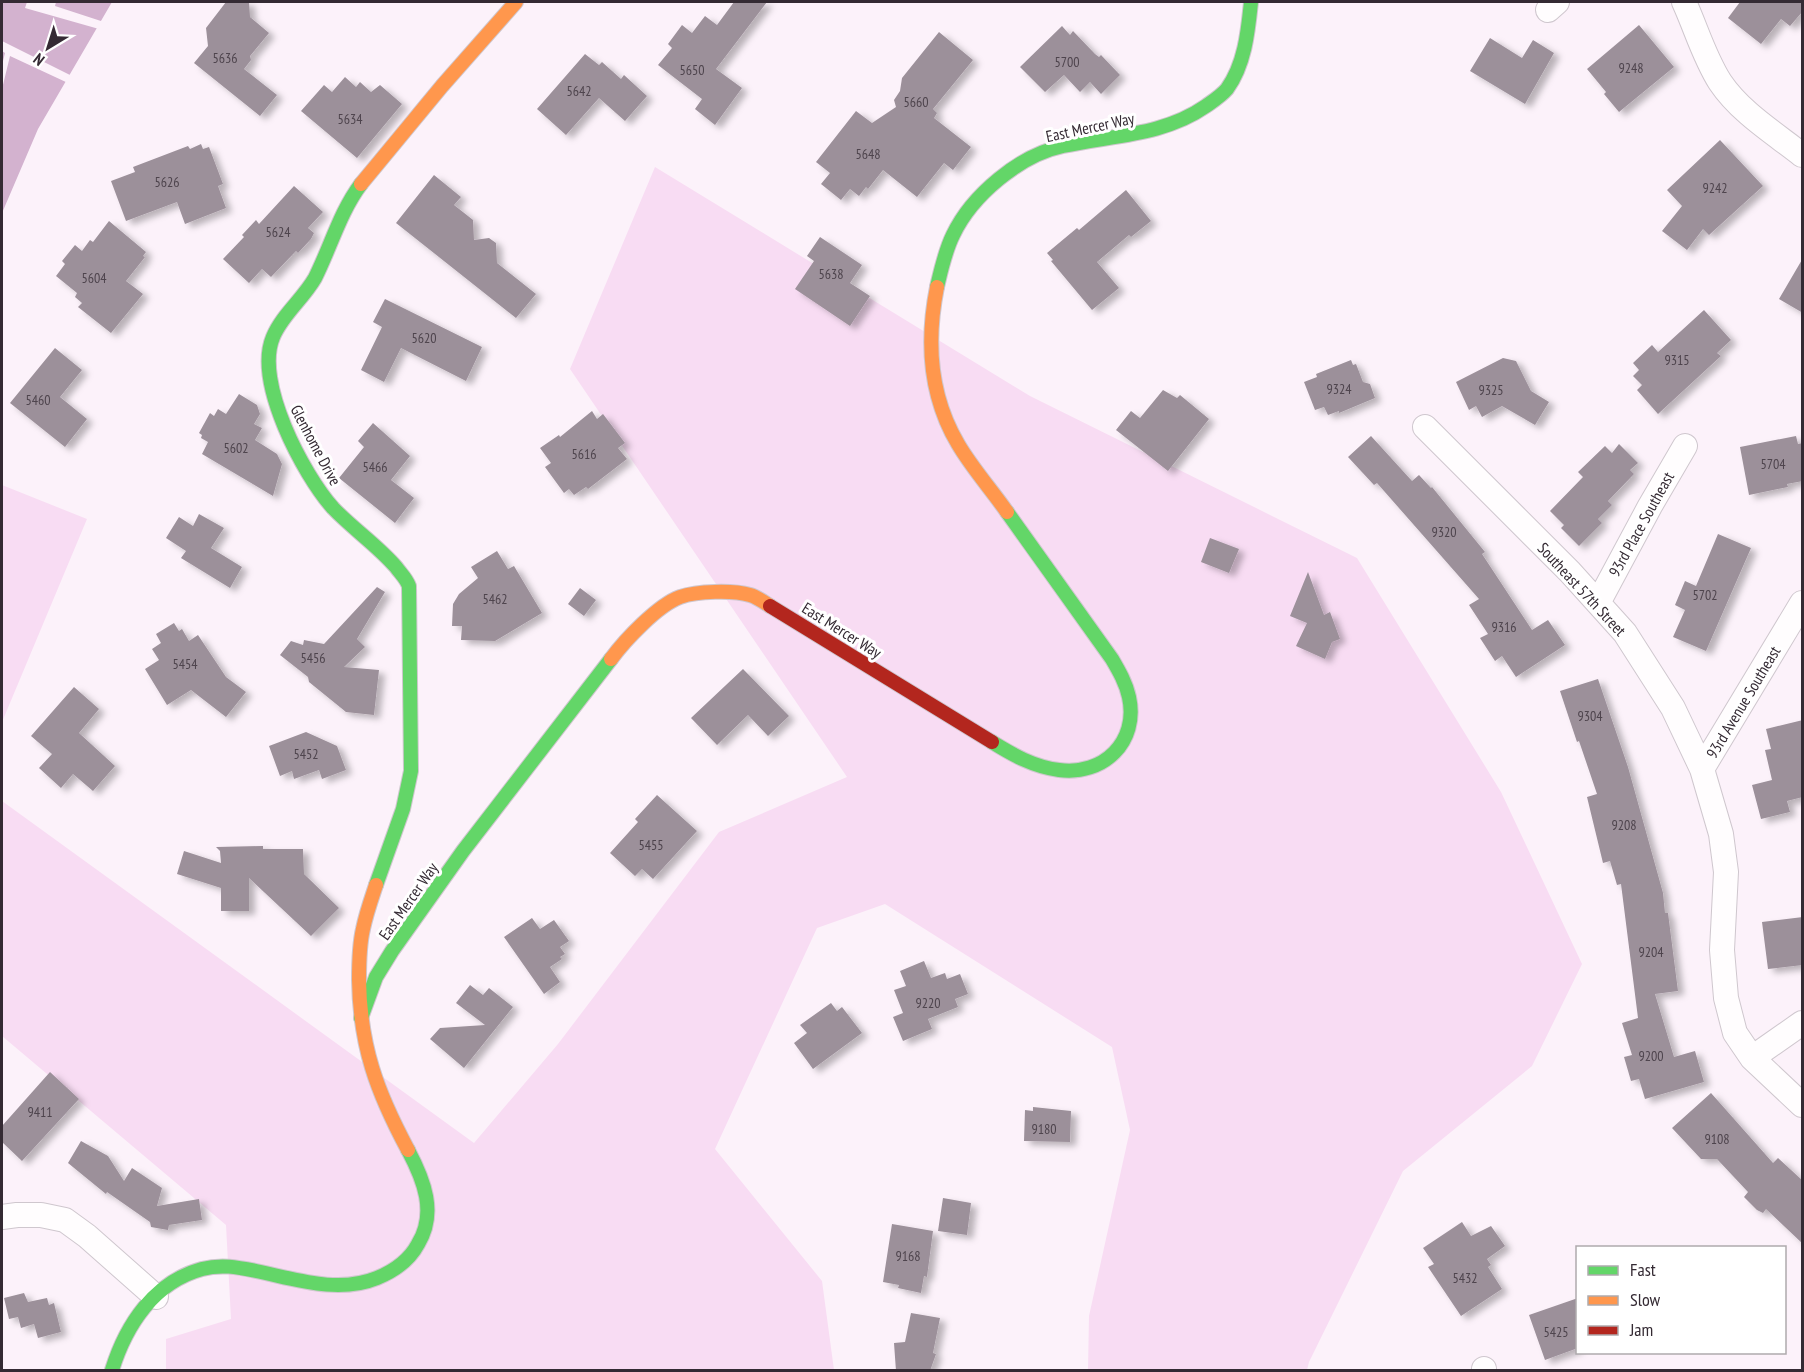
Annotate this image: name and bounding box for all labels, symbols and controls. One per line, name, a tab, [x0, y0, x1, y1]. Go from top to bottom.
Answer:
north arrow	[18, 18, 78, 78]
text: N	[29, 49, 48, 70]
house number: 5636	[212, 49, 238, 67]
house number: 5700	[1054, 53, 1080, 71]
house number: 9248	[1618, 59, 1644, 77]
house number: 5650	[679, 61, 705, 79]
house number: 5642	[566, 82, 592, 100]
house number: 5660	[903, 93, 929, 111]
street label: East Mercer Way	[1044, 108, 1136, 146]
house number: 5634	[337, 110, 363, 128]
house number: 5648	[855, 145, 881, 163]
house number: 5626	[154, 173, 180, 191]
house number: 9242	[1702, 179, 1728, 197]
house number: 5624	[265, 223, 291, 241]
house number: 5638	[818, 265, 844, 283]
house number: 5604	[81, 269, 107, 287]
house number: 5620	[411, 329, 437, 347]
house number: 9315	[1664, 351, 1690, 369]
house number: 9324	[1326, 380, 1352, 398]
house number: 9325	[1478, 381, 1504, 399]
house number: 5460	[25, 391, 51, 409]
street label: Glenhome Drive	[286, 401, 346, 489]
house number: 5602	[223, 439, 249, 457]
house number: 5616	[571, 445, 597, 463]
house number: 5704	[1760, 455, 1786, 473]
house number: 5466	[362, 458, 388, 476]
street label: 93rd Place Southeast	[1604, 468, 1678, 580]
house number: 9320	[1431, 523, 1457, 541]
street label: Southeast 57th Street	[1534, 538, 1631, 640]
house number: 5702	[1692, 586, 1718, 604]
house number: 5462	[482, 590, 508, 608]
street label: East Mercer Way	[799, 598, 885, 662]
house number: 9316	[1491, 618, 1517, 636]
street label: 93rd Avenue Southeast	[1702, 642, 1785, 762]
house number: 5456	[300, 649, 326, 667]
house number: 5454	[172, 655, 198, 673]
house number: 9304	[1577, 707, 1603, 725]
house number: 5452	[293, 745, 319, 763]
house number: 9208	[1611, 816, 1637, 834]
house number: 5455	[638, 836, 664, 854]
street label: East Mercer Way	[374, 858, 442, 944]
house number: 9204	[1638, 943, 1664, 961]
house number: 9220	[915, 994, 941, 1012]
house number: 9200	[1638, 1047, 1664, 1065]
house number: 9411	[27, 1103, 53, 1121]
house number: 9180	[1031, 1120, 1057, 1138]
house number: 9108	[1704, 1130, 1730, 1148]
legend	[1576, 1246, 1786, 1354]
house number: 9168	[895, 1247, 921, 1265]
text: Fast	[1630, 1258, 1656, 1281]
house number: 5432	[1452, 1269, 1478, 1287]
text: Slow	[1630, 1288, 1661, 1311]
text: Jam	[1629, 1318, 1653, 1341]
house number: 5425	[1543, 1323, 1569, 1341]

